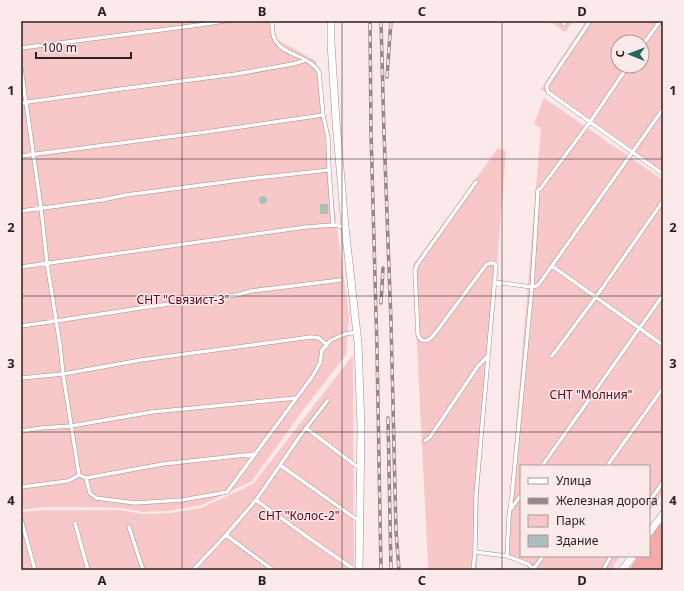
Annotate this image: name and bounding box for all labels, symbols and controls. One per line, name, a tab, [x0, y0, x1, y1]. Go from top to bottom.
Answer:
text: A	[98, 2, 107, 20]
text: B	[258, 2, 266, 20]
text: C	[418, 2, 426, 20]
text: D	[577, 2, 587, 20]
scale bar	[36, 34, 131, 60]
north arrow	[610, 34, 650, 74]
text: 100 m	[42, 39, 77, 56]
text: С	[612, 50, 627, 58]
text: 1	[7, 81, 15, 99]
text: 1	[669, 81, 677, 99]
text: 2	[7, 218, 15, 236]
text: 2	[669, 218, 677, 236]
park label: СНТ "Связист-3"	[137, 291, 230, 308]
text: 3	[7, 354, 15, 372]
text: 3	[669, 354, 677, 372]
park label: СНТ "Молния"	[550, 386, 633, 403]
legend	[520, 465, 650, 557]
text: Улица	[556, 472, 591, 489]
text: 4	[7, 491, 15, 509]
text: 4	[669, 491, 677, 509]
text: Железная дорога	[556, 492, 658, 509]
park label: СНТ "Колос-2"	[258, 507, 340, 524]
text: Парк	[556, 512, 586, 529]
text: Здание	[556, 532, 599, 549]
text: A	[98, 571, 107, 589]
text: B	[258, 571, 266, 589]
text: C	[418, 571, 426, 589]
text: D	[577, 571, 587, 589]

